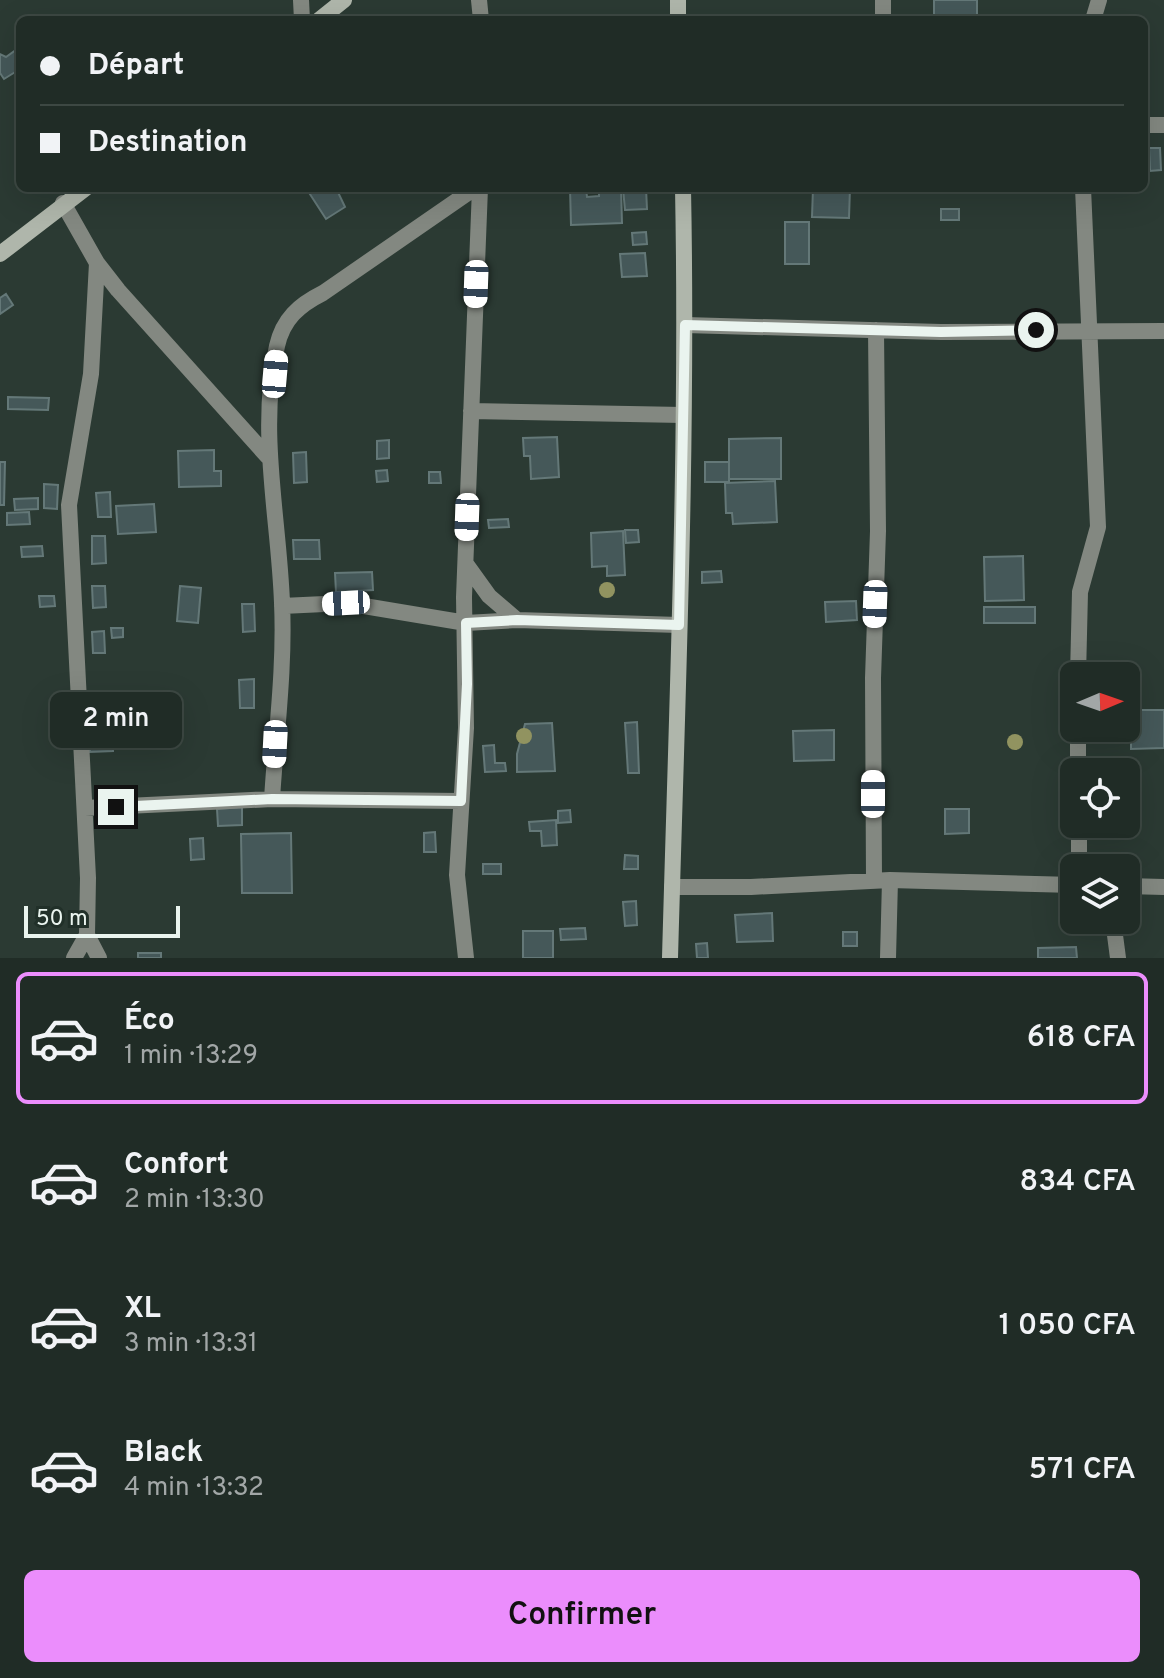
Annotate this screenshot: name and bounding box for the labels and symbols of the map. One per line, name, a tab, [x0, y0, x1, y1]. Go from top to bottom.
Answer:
car	[463, 260, 489, 308]
route start	[1018, 312, 1054, 348]
car	[261, 349, 289, 399]
car	[454, 493, 480, 541]
car	[862, 580, 888, 628]
car	[321, 590, 371, 616]
north arrow	[1060, 662, 1140, 742]
callout: 2 min	[50, 691, 182, 747]
car	[262, 719, 288, 769]
car	[861, 770, 885, 818]
route end	[98, 789, 134, 825]
scale bar	[24, 902, 180, 938]

